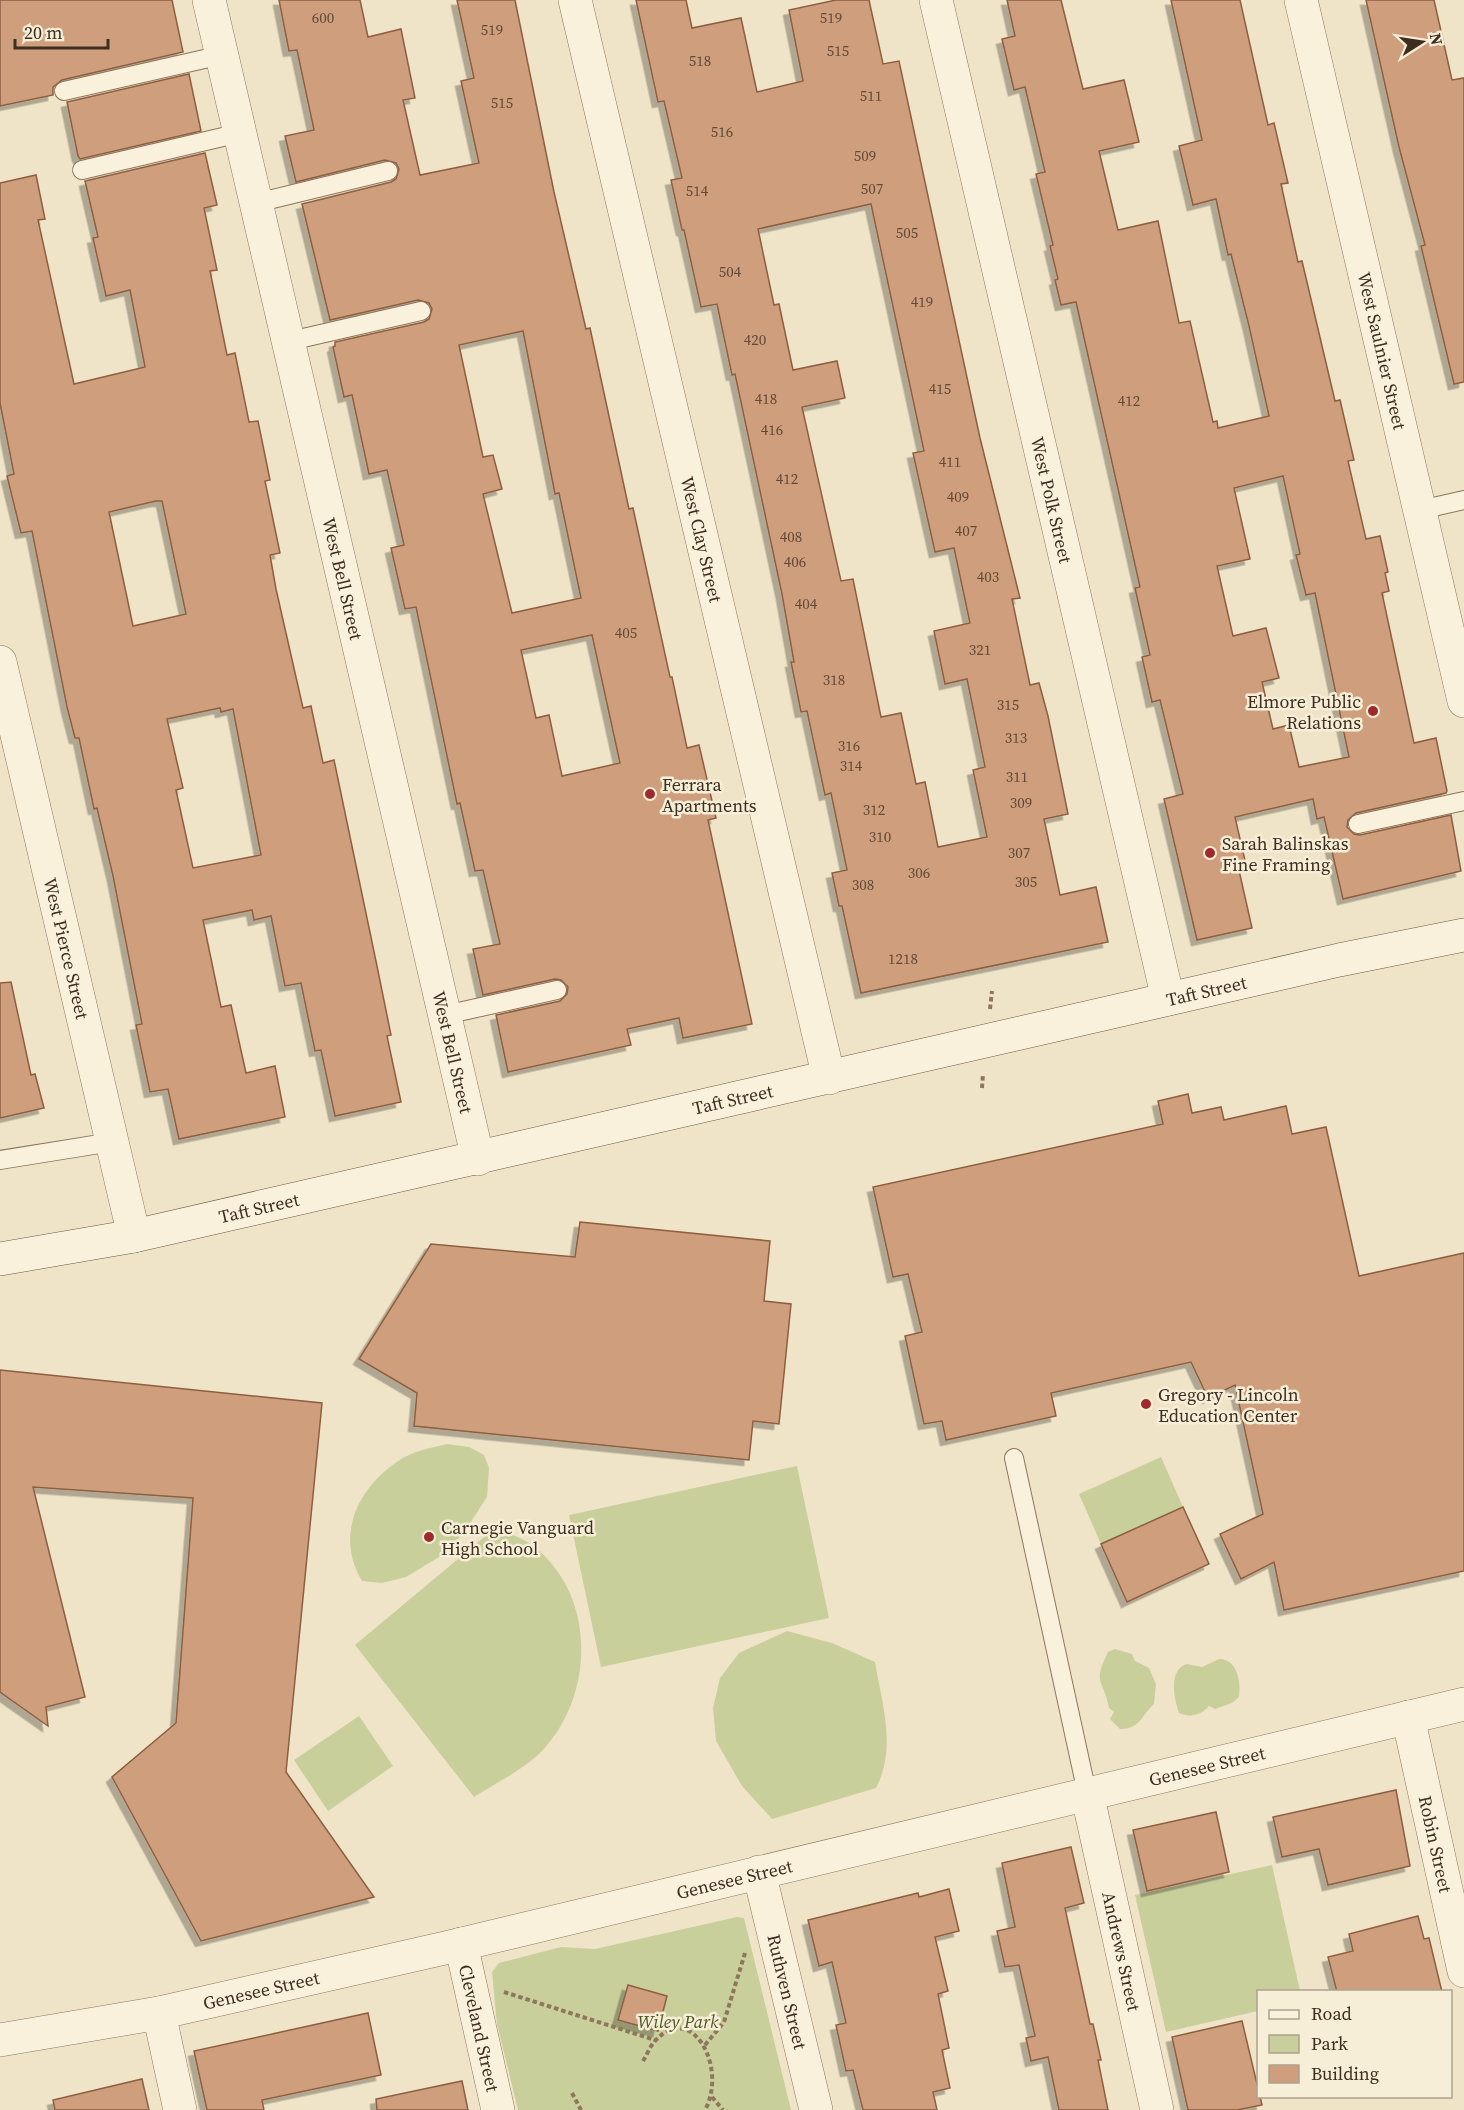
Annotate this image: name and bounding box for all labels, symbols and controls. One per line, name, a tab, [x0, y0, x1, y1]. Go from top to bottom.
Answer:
house number: 600	[312, 7, 334, 28]
house number: 519	[820, 7, 842, 28]
scale bar	[15, 12, 108, 50]
north arrow	[1392, 12, 1452, 72]
house number: 519	[481, 19, 503, 40]
text: 20 m	[24, 20, 62, 45]
text: N	[1425, 31, 1449, 47]
house number: 515	[827, 40, 849, 61]
house number: 518	[689, 50, 711, 71]
house number: 511	[860, 85, 882, 106]
house number: 515	[491, 92, 513, 113]
house number: 516	[711, 121, 733, 142]
house number: 509	[854, 145, 876, 166]
house number: 507	[861, 178, 883, 199]
house number: 514	[686, 180, 709, 201]
house number: 505	[896, 222, 918, 243]
house number: 504	[719, 261, 742, 282]
street label: West Saulnier Street	[1352, 269, 1413, 432]
house number: 419	[911, 291, 933, 312]
house number: 420	[744, 329, 766, 350]
house number: 415	[929, 378, 951, 399]
house number: 418	[755, 388, 777, 409]
house number: 412	[1118, 390, 1140, 411]
house number: 416	[761, 419, 783, 440]
street label: West Polk Street	[1025, 434, 1079, 566]
house number: 411	[939, 451, 961, 472]
house number: 412	[776, 468, 798, 489]
street label: West Clay Street	[675, 474, 729, 605]
house number: 409	[947, 486, 969, 507]
street label: West Bell Street	[317, 515, 370, 642]
house number: 407	[955, 520, 977, 541]
house number: 408	[780, 526, 802, 547]
house number: 406	[784, 551, 806, 572]
house number: 403	[977, 566, 999, 587]
house number: 404	[795, 593, 818, 614]
house number: 405	[615, 622, 637, 643]
house number: 321	[969, 639, 991, 660]
house number: 318	[823, 669, 845, 690]
place label: Elmore Public Relations	[1247, 689, 1361, 735]
house number: 315	[997, 694, 1019, 715]
marker: Elmore Public Relations	[1366, 704, 1380, 718]
house number: 313	[1005, 727, 1027, 748]
house number: 316	[838, 735, 860, 756]
house number: 314	[840, 755, 863, 776]
house number: 311	[1006, 766, 1028, 787]
place label: Ferrara Apartments	[662, 772, 757, 818]
marker: Ferrara Apartments	[643, 787, 657, 801]
house number: 309	[1010, 792, 1032, 813]
house number: 312	[863, 799, 885, 820]
house number: 310	[869, 826, 891, 847]
place label: Sarah Balinskas Fine Framing	[1222, 831, 1349, 877]
house number: 307	[1008, 842, 1030, 863]
marker: Sarah Balinskas Fine Framing	[1203, 846, 1217, 860]
house number: 306	[908, 862, 930, 883]
house number: 305	[1015, 871, 1037, 892]
house number: 308	[852, 874, 874, 895]
street label: West Pierce Street	[38, 875, 95, 1022]
house number: 1218	[888, 948, 918, 969]
street label: Taft Street	[1164, 969, 1249, 1012]
street label: West Bell Street	[427, 988, 480, 1116]
street label: Taft Street	[690, 1078, 775, 1120]
street label: Taft Street	[216, 1186, 302, 1229]
place label: Gregory - Lincoln Education Center	[1158, 1382, 1299, 1428]
marker: Gregory - Lincoln Education Center	[1139, 1397, 1153, 1411]
place label: Carnegie Vanguard High School	[441, 1515, 594, 1561]
marker: Carnegie Vanguard High School	[422, 1530, 436, 1544]
street label: Genesee Street	[1146, 1740, 1268, 1792]
street label: Robin Street	[1413, 1793, 1459, 1895]
street label: Genesee Street	[674, 1853, 795, 1905]
street label: Andrews Street	[1097, 1889, 1147, 2013]
street label: Ruthven Street	[762, 1931, 814, 2052]
street label: Cleveland Street	[453, 1962, 506, 2094]
street label: Genesee Street	[201, 1964, 322, 2015]
legend	[1257, 1990, 1452, 2098]
text: Road	[1311, 2001, 1352, 2026]
park label: Wiley Park	[638, 2009, 719, 2034]
text: Park	[1311, 2031, 1348, 2056]
text: Building	[1311, 2061, 1379, 2086]

